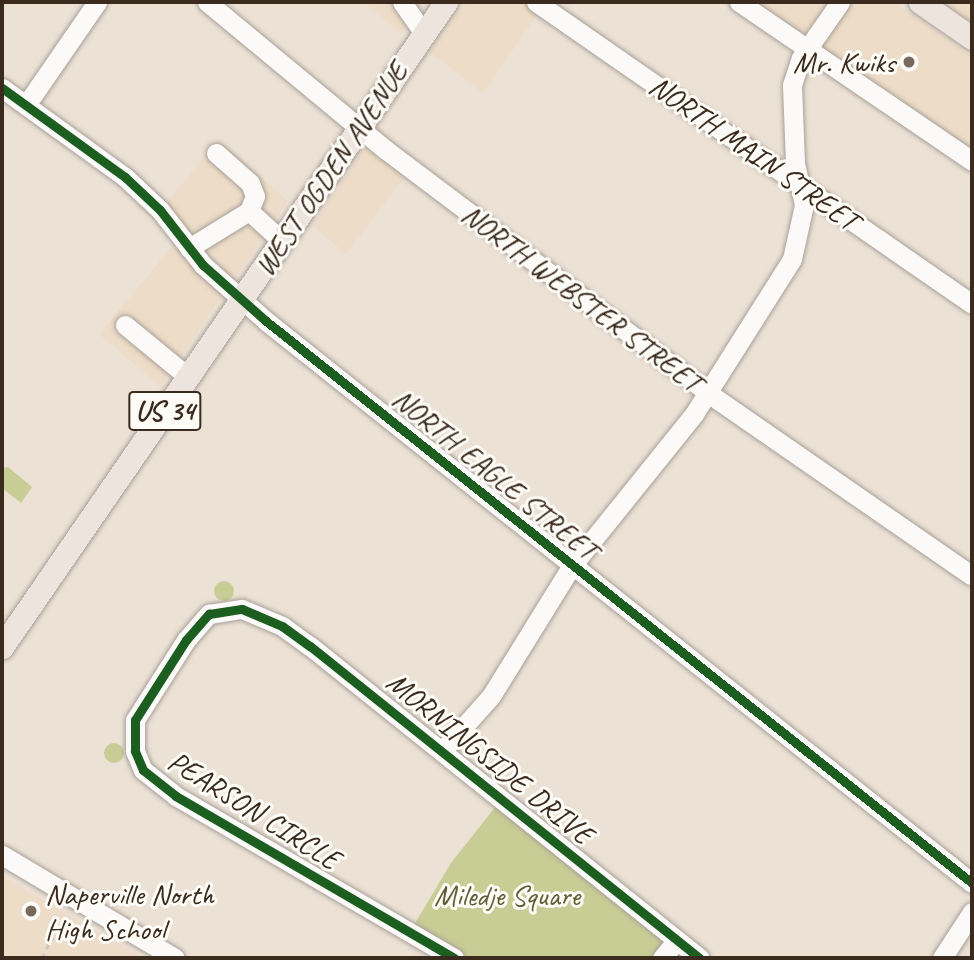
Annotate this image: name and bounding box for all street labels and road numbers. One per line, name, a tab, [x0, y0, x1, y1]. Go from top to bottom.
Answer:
street label: WEST OGDEN AVENUE	[246, 55, 416, 283]
street label: NORTH MAIN STREET	[643, 68, 865, 238]
street label: NORTH WEBSTER STREET	[455, 196, 709, 400]
street label: NORTH EAGLE STREET	[385, 380, 605, 568]
road number: US 34	[128, 386, 202, 436]
street label: MORNINGSIDE DRIVE	[380, 664, 600, 852]
street label: PEARSON CIRCLE	[161, 743, 347, 877]

